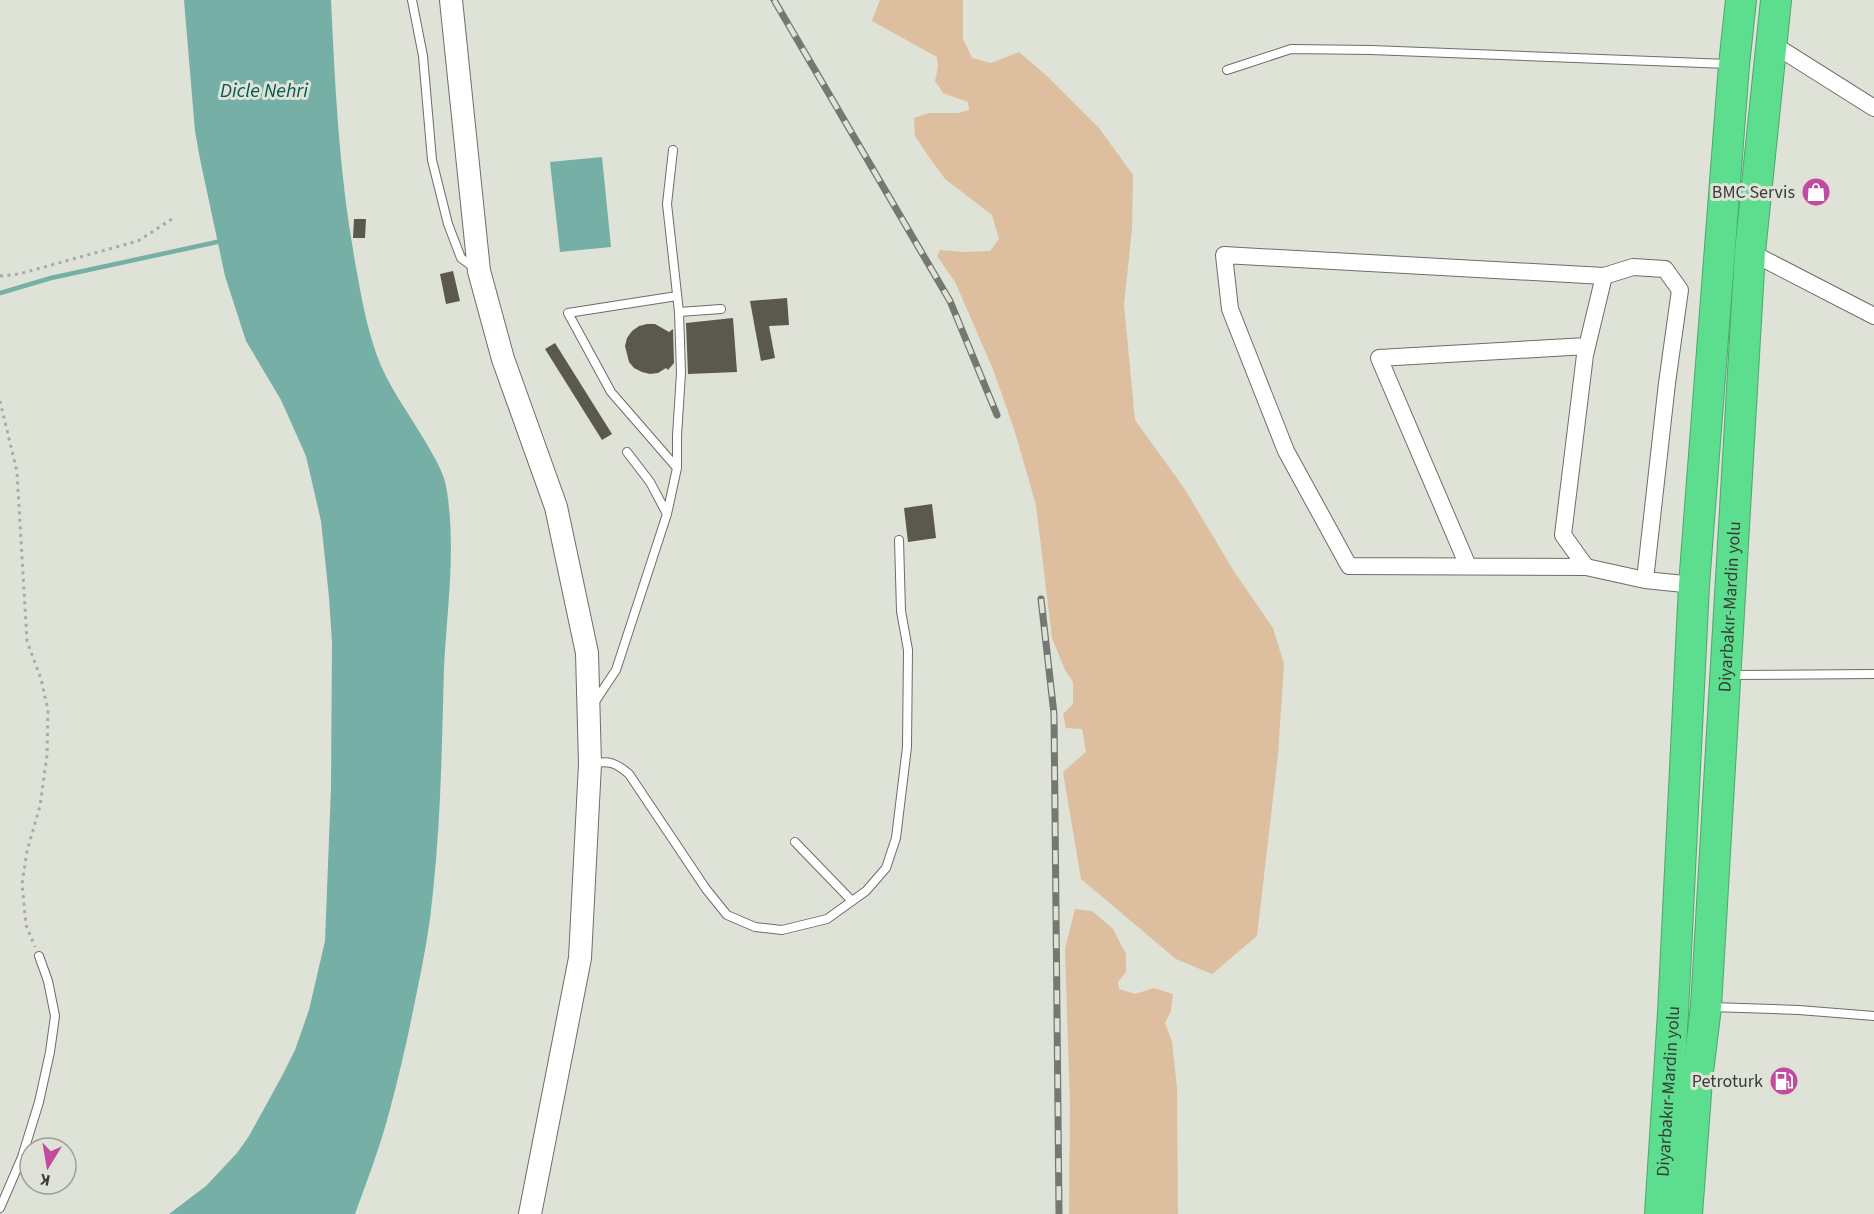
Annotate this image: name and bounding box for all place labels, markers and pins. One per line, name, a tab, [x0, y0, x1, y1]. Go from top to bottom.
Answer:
shop icon: BMC Servis	[1800, 176, 1832, 208]
place label: BMC Servis	[1712, 180, 1795, 205]
fuel station icon: Petroturk	[1768, 1065, 1800, 1097]
place label: Petroturk	[1692, 1069, 1763, 1094]

